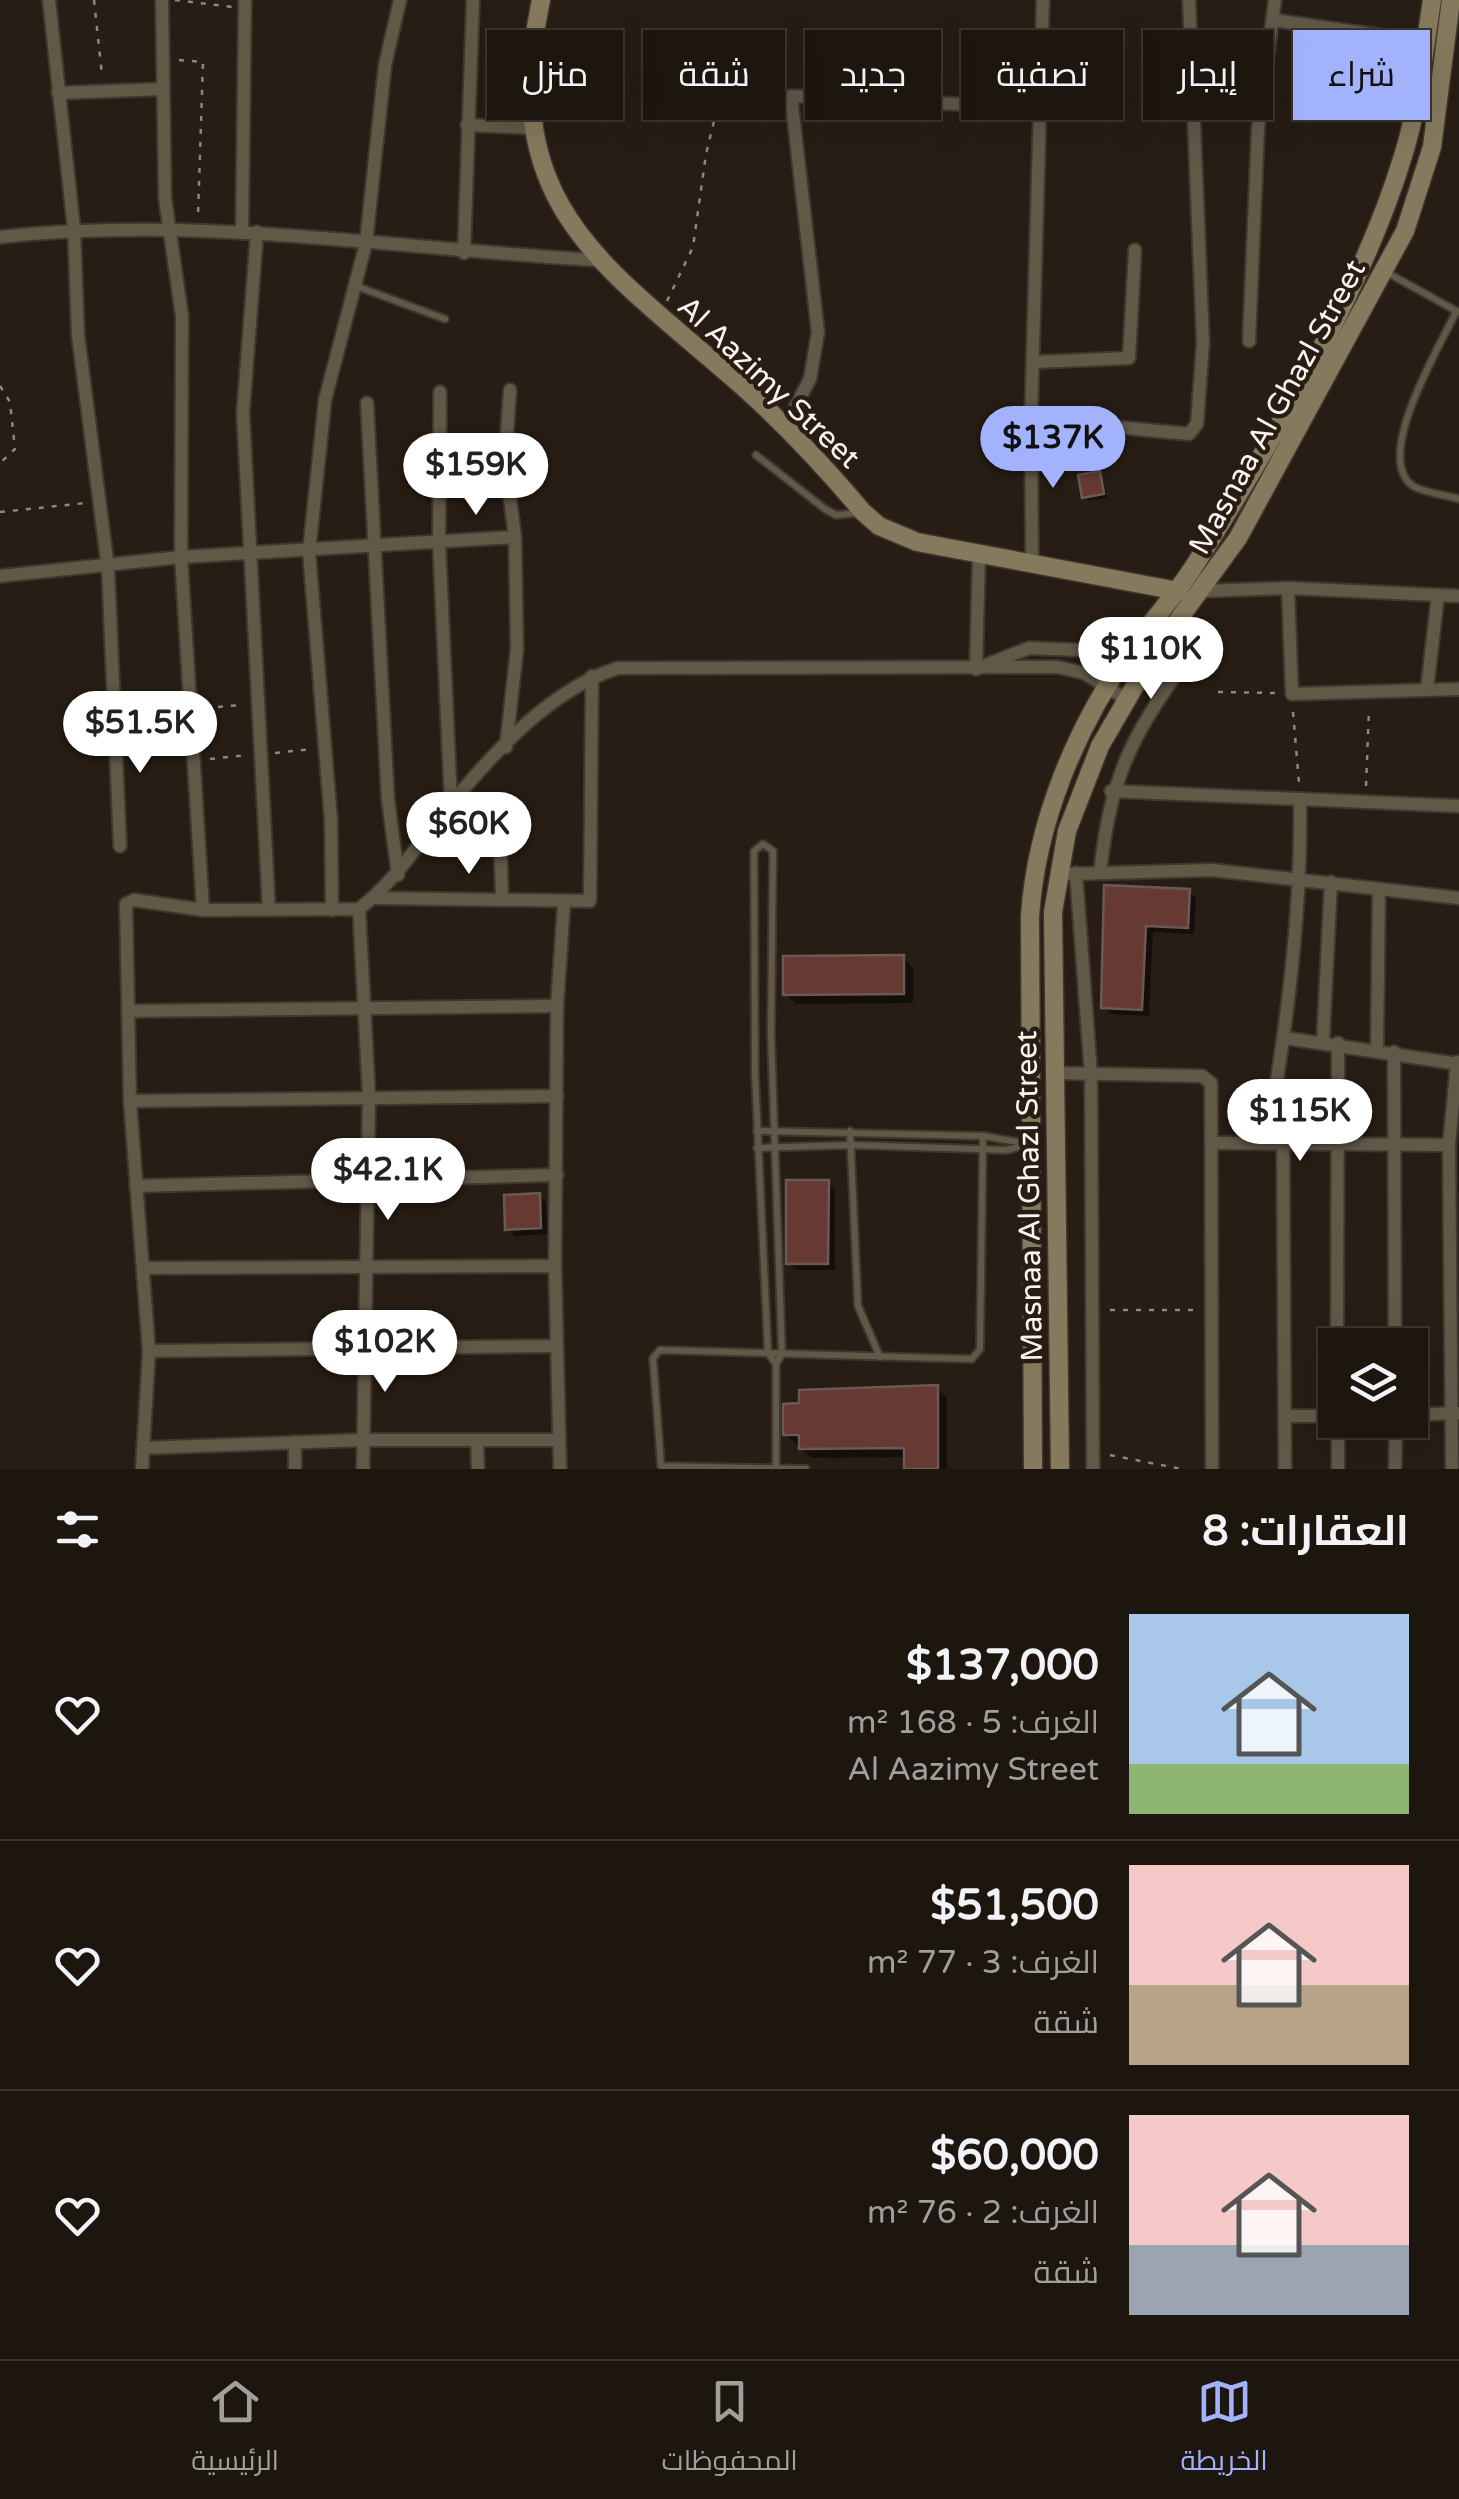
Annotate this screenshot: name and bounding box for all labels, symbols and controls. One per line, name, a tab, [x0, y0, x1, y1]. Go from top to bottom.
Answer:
chip: منزل	[487, 30, 623, 120]
chip: شقة	[643, 30, 785, 120]
chip: جديد	[805, 30, 941, 120]
chip: تصفية	[961, 30, 1123, 120]
chip: إيجار	[1143, 30, 1273, 120]
chip: شراء	[1293, 30, 1430, 120]
street label: Masnaa Al Ghazl Street	[1181, 253, 1374, 561]
street label: Al Aazimy Street	[670, 288, 868, 476]
pin: $137K	[983, 406, 1123, 491]
text: $137K	[1002, 419, 1104, 457]
pin: $159K	[406, 433, 546, 518]
text: $159K	[425, 446, 527, 484]
pin: $110K	[1081, 617, 1221, 702]
text: $110K	[1100, 630, 1202, 668]
pin: $51.5K	[59, 691, 221, 776]
text: $51.5K	[85, 704, 195, 742]
pin: $60K	[410, 792, 528, 877]
text: $60K	[428, 805, 510, 843]
street label: Masnaa Al Ghazl Street	[1008, 1030, 1051, 1362]
pin: $115K	[1230, 1079, 1370, 1164]
text: $115K	[1249, 1092, 1351, 1130]
pin: $42.1K	[307, 1138, 469, 1223]
text: $42.1K	[333, 1151, 443, 1189]
pin: $102K	[315, 1310, 455, 1395]
text: $102K	[334, 1323, 436, 1361]
map controls	[1318, 1328, 1428, 1438]
button: layers	[1318, 1328, 1428, 1438]
icon: filters	[50, 1502, 105, 1557]
text: العقارات: 8	[1202, 1506, 1409, 1557]
text: $137,000	[906, 1640, 1099, 1691]
icon: home	[1209, 1654, 1329, 1774]
icon: heart	[50, 1687, 105, 1742]
text: الغرف: 5 · 168 m²	[847, 1704, 1099, 1742]
text: Al Aazimy Street	[847, 1751, 1099, 1789]
text: $51,500	[930, 1880, 1099, 1931]
icon: home	[1209, 1905, 1329, 2025]
icon: heart	[50, 1938, 105, 1993]
text: الغرف: 3 · 77 m²	[867, 1944, 1099, 1982]
text: شقة	[1034, 2004, 1099, 2042]
text: $60,000	[930, 2130, 1099, 2181]
icon: home	[1209, 2155, 1329, 2275]
icon: heart	[50, 2188, 105, 2243]
text: الغرف: 2 · 76 m²	[867, 2194, 1099, 2232]
text: شقة	[1034, 2254, 1099, 2292]
tab: الرئيسية	[191, 2374, 279, 2486]
tab: المحفوظات	[662, 2374, 798, 2486]
tab: الخريطة	[1180, 2374, 1268, 2486]

